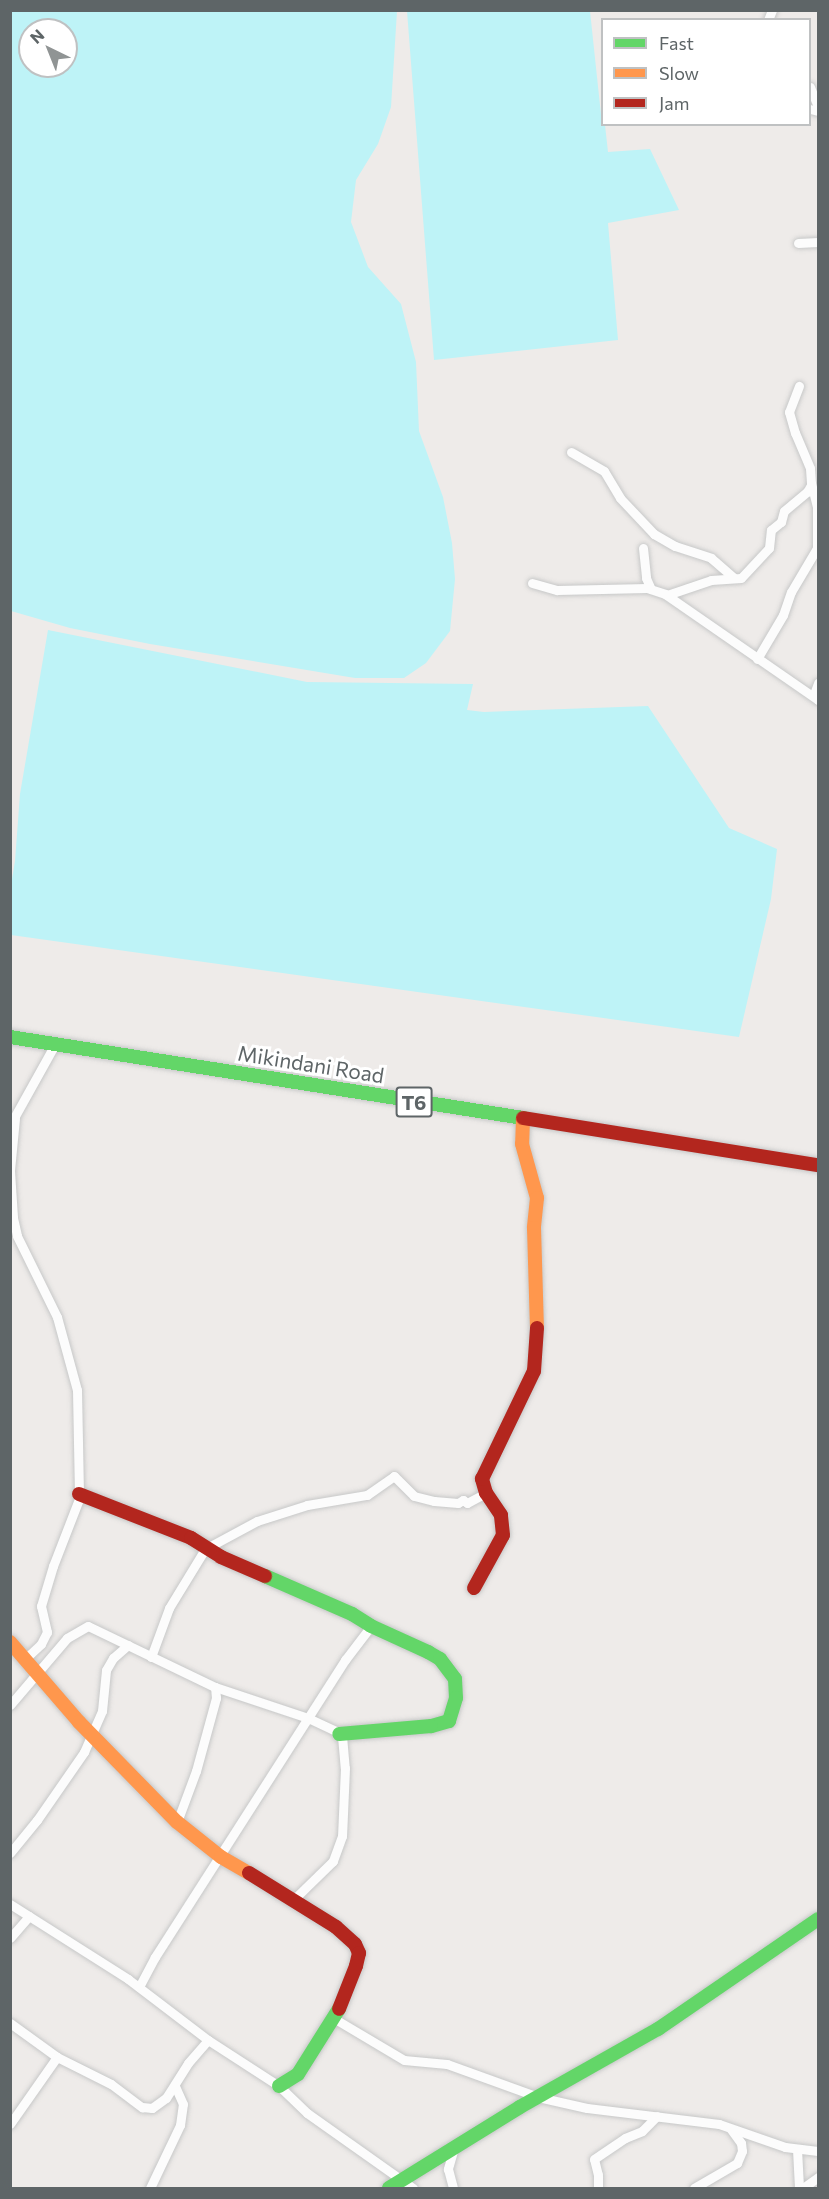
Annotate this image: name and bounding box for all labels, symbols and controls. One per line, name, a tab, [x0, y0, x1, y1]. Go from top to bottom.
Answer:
north arrow	[18, 18, 78, 78]
legend	[601, 18, 811, 126]
text: N	[26, 25, 48, 47]
text: Fast	[659, 32, 694, 54]
text: Slow	[659, 62, 699, 84]
text: Jam	[659, 92, 689, 114]
street label: Mikindani Road	[236, 1040, 386, 1088]
road number: T6	[394, 1085, 434, 1119]

